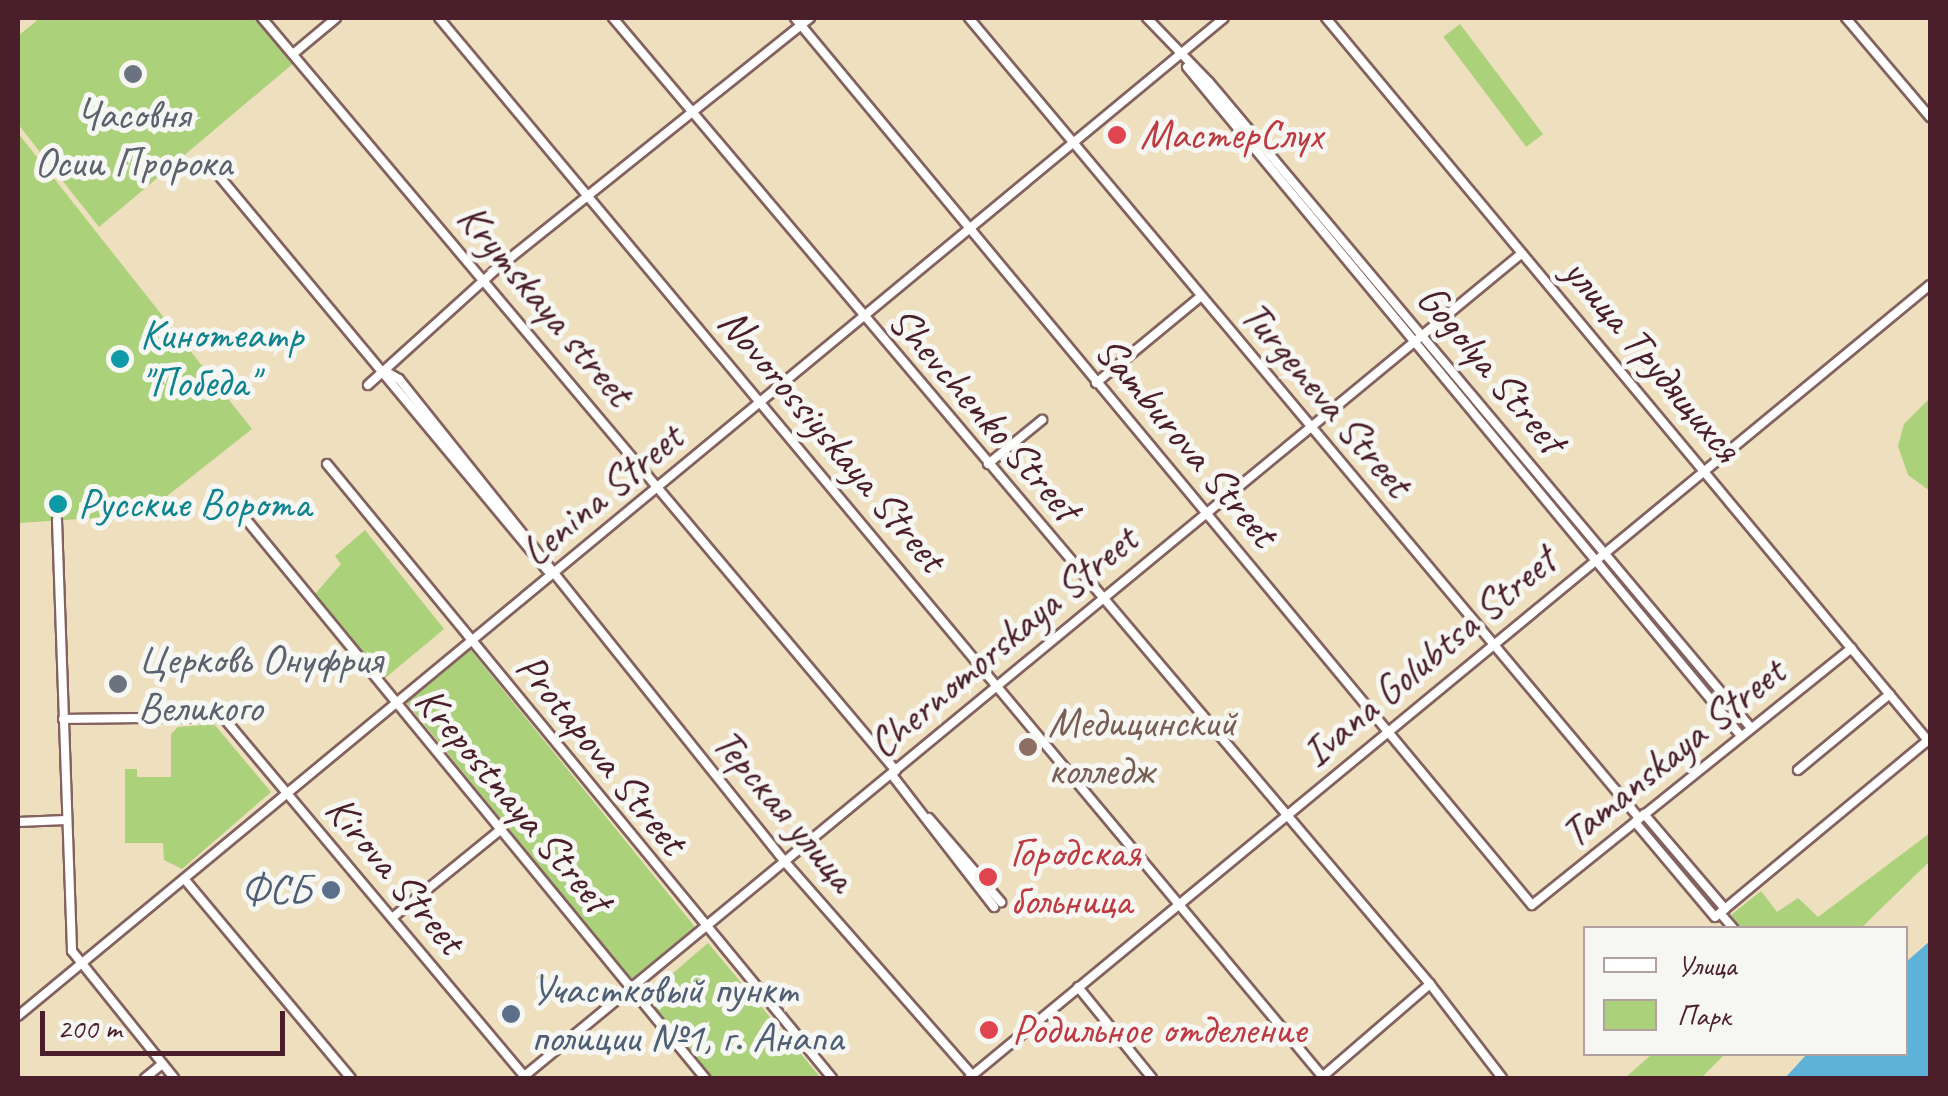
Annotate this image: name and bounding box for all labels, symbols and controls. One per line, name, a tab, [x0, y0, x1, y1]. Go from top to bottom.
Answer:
marker: Часовня Осии Пророка	[122, 63, 144, 85]
place label: Часовня Осии Пророка	[34, 90, 232, 188]
place label: МастерСлух	[1140, 110, 1323, 160]
marker: МастерСлух	[1104, 122, 1130, 148]
street label: Krymskaya street	[446, 194, 644, 416]
street label: улица Трудящихся	[1554, 250, 1750, 470]
street label: Gogolya Street	[1406, 274, 1576, 464]
street label: Turgeneva Street	[1229, 291, 1423, 507]
street label: Shevchenko Street	[877, 296, 1091, 532]
street label: Novorossiyskaya Street	[707, 298, 957, 582]
place label: Кинотеатр "Победа"	[140, 310, 303, 408]
street label: Samburova Street	[1083, 327, 1289, 557]
marker: Кинотеатр "Победа"	[109, 348, 131, 370]
street label: Lenina Street	[511, 413, 693, 577]
place label: Русские Ворота	[78, 479, 310, 529]
marker: Русские Ворота	[47, 493, 69, 515]
street label: Chernomorskaya Street	[858, 515, 1148, 769]
street label: Ivana Golubtsa Street	[1291, 536, 1567, 778]
place label: Церковь Онуфрия Великого	[138, 635, 385, 734]
street label: Protapova Street	[505, 643, 697, 865]
street label: Tamanskaya Street	[1551, 647, 1795, 859]
marker: Церковь Онуфрия Великого	[107, 673, 129, 695]
street label: Krepostnaya Street	[404, 677, 622, 923]
place label: Медицинский колледж	[1048, 698, 1236, 796]
street label: Терская улица	[702, 719, 866, 901]
marker: Медицинский колледж	[1017, 736, 1039, 758]
street label: Kirova Street	[314, 785, 476, 965]
place label: Городская больница	[1010, 828, 1140, 926]
marker: Городская больница	[975, 864, 1001, 890]
place label: ФСБ	[241, 865, 311, 915]
marker: ФСБ	[320, 879, 342, 901]
legend	[1583, 926, 1908, 1056]
text: Улица	[1677, 946, 1736, 984]
place label: Участковый пункт полиции №1, г. Анапа	[531, 965, 843, 1064]
scale bar	[45, 991, 290, 1053]
text: Парк	[1677, 996, 1731, 1034]
marker: Участковый пункт полиции №1, г. Анапа	[500, 1003, 522, 1025]
place label: Родильное отделение	[1012, 1005, 1298, 1055]
text: 200 m	[57, 1009, 122, 1047]
marker: Родильное отделение	[976, 1017, 1002, 1043]

